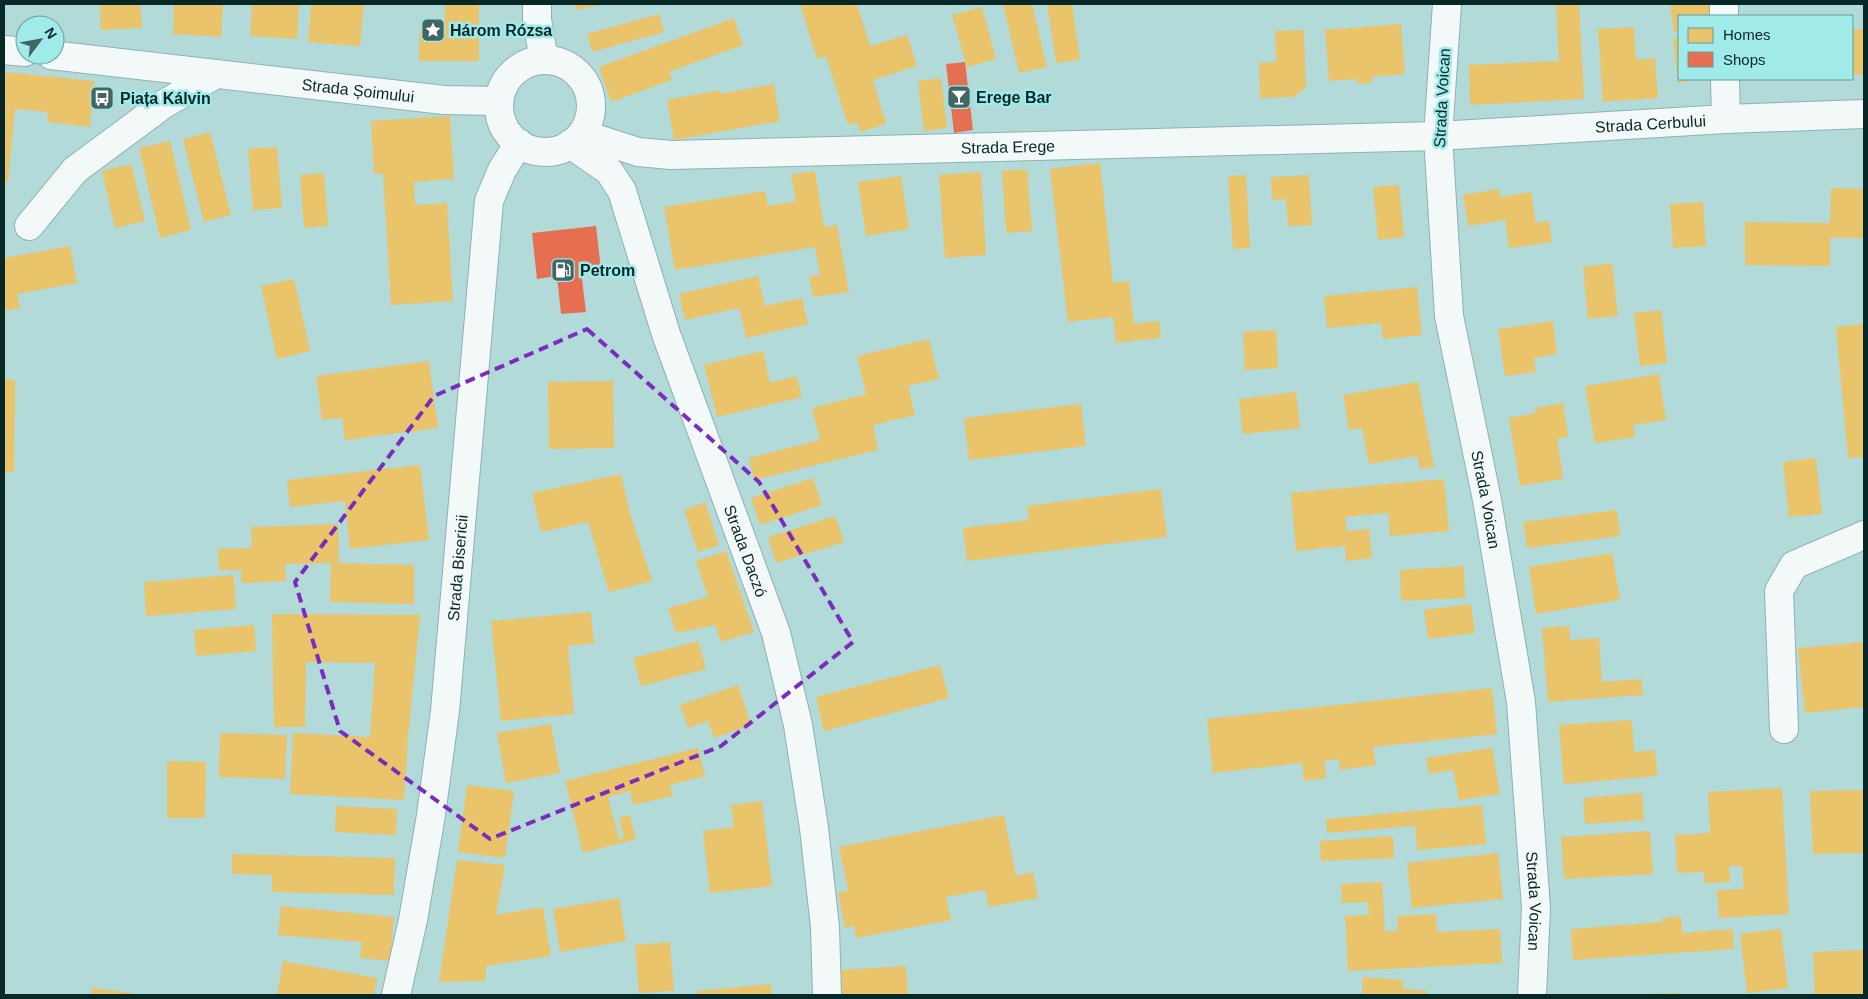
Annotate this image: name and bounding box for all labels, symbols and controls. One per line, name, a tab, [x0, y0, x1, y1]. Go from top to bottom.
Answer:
north arrow	[15, 15, 65, 65]
legend	[1678, 15, 1853, 80]
place icon: Három Rózsa	[420, 17, 446, 43]
place label: Három Rózsa	[450, 22, 552, 39]
text: N	[42, 25, 60, 42]
text: Homes	[1723, 26, 1771, 43]
street label: Strada Voican	[1431, 48, 1453, 148]
text: Shops	[1723, 51, 1766, 68]
street label: Strada Șoimului	[301, 75, 415, 105]
bar icon: Erege Bar	[946, 84, 972, 110]
bus stop icon: Piața Kálvin	[89, 85, 115, 111]
place label: Erege Bar	[976, 89, 1052, 106]
place label: Piața Kálvin	[120, 90, 211, 107]
street label: Strada Cerbului	[1594, 112, 1706, 135]
street label: Strada Erege	[961, 137, 1055, 156]
fuel station icon: Petrom	[550, 257, 576, 283]
place label: Petrom	[580, 262, 635, 279]
street label: Strada Voican	[1468, 449, 1504, 550]
street label: Strada Daczó	[721, 502, 771, 599]
street label: Strada Bisericii	[444, 514, 470, 622]
street label: Strada Voican	[1523, 851, 1545, 951]

